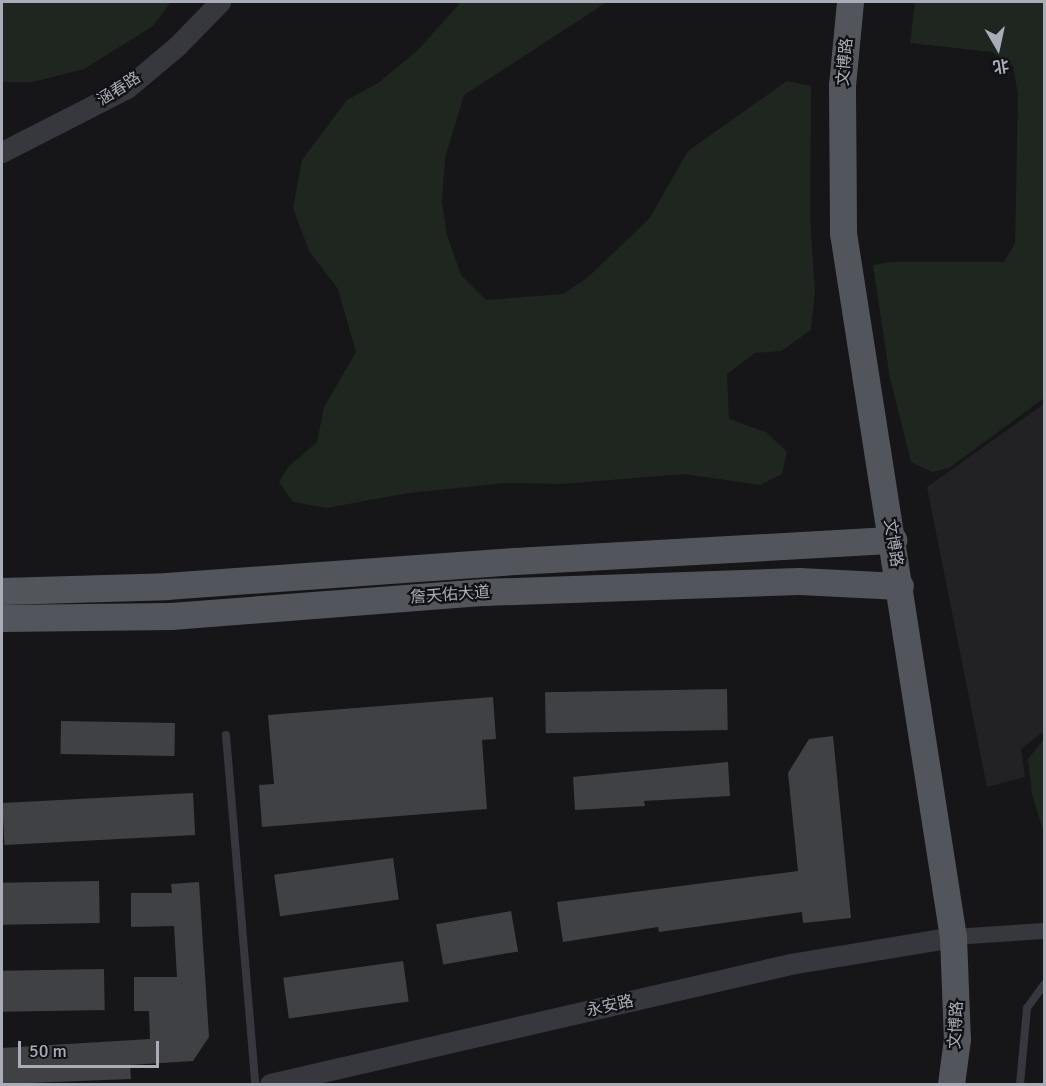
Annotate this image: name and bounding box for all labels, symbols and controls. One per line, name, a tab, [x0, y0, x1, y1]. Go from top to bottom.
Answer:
north arrow	[968, 18, 1028, 78]
street label: 文博路	[833, 37, 857, 87]
text: 北	[991, 55, 1010, 77]
street label: 涵春路	[94, 68, 144, 110]
street label: 文博路	[880, 518, 906, 568]
street label: 詹天佑大道	[409, 583, 491, 607]
street label: 永安路	[584, 991, 636, 1021]
street label: 文博路	[945, 1001, 967, 1049]
scale bar	[21, 1029, 162, 1067]
text: 50 m	[29, 1040, 67, 1062]

